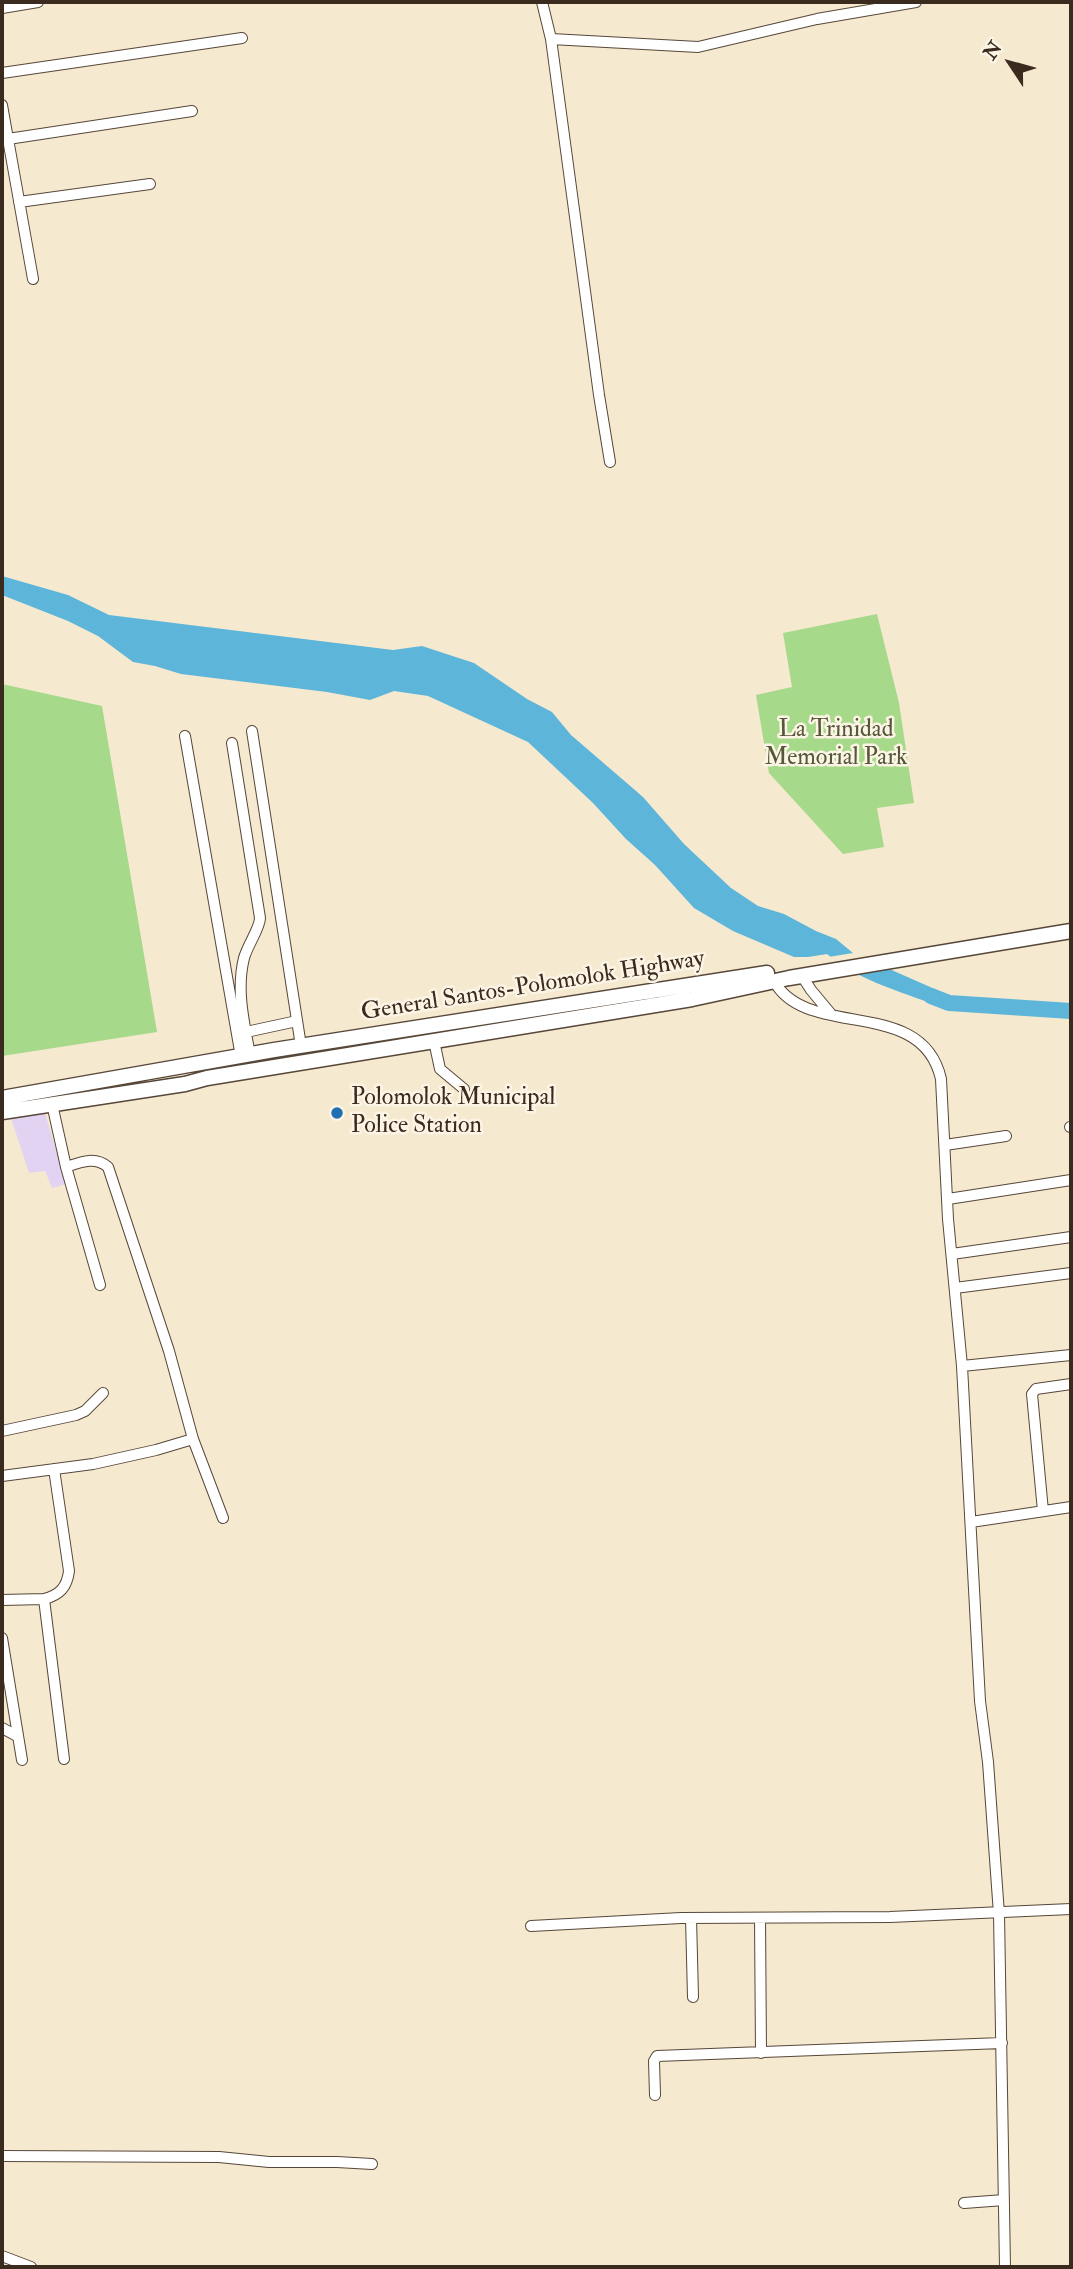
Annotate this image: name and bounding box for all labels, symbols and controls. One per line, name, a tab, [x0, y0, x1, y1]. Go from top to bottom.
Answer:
north arrow	[975, 28, 1045, 98]
text: N	[978, 37, 1008, 65]
park label: La Trinidad Memorial Park	[764, 717, 908, 773]
street label: General Santos-Polomolok Highway	[359, 946, 707, 1028]
place label: Polomolok Municipal Police Station	[351, 1085, 555, 1141]
marker: Polomolok Municipal Police Station	[329, 1105, 345, 1121]

